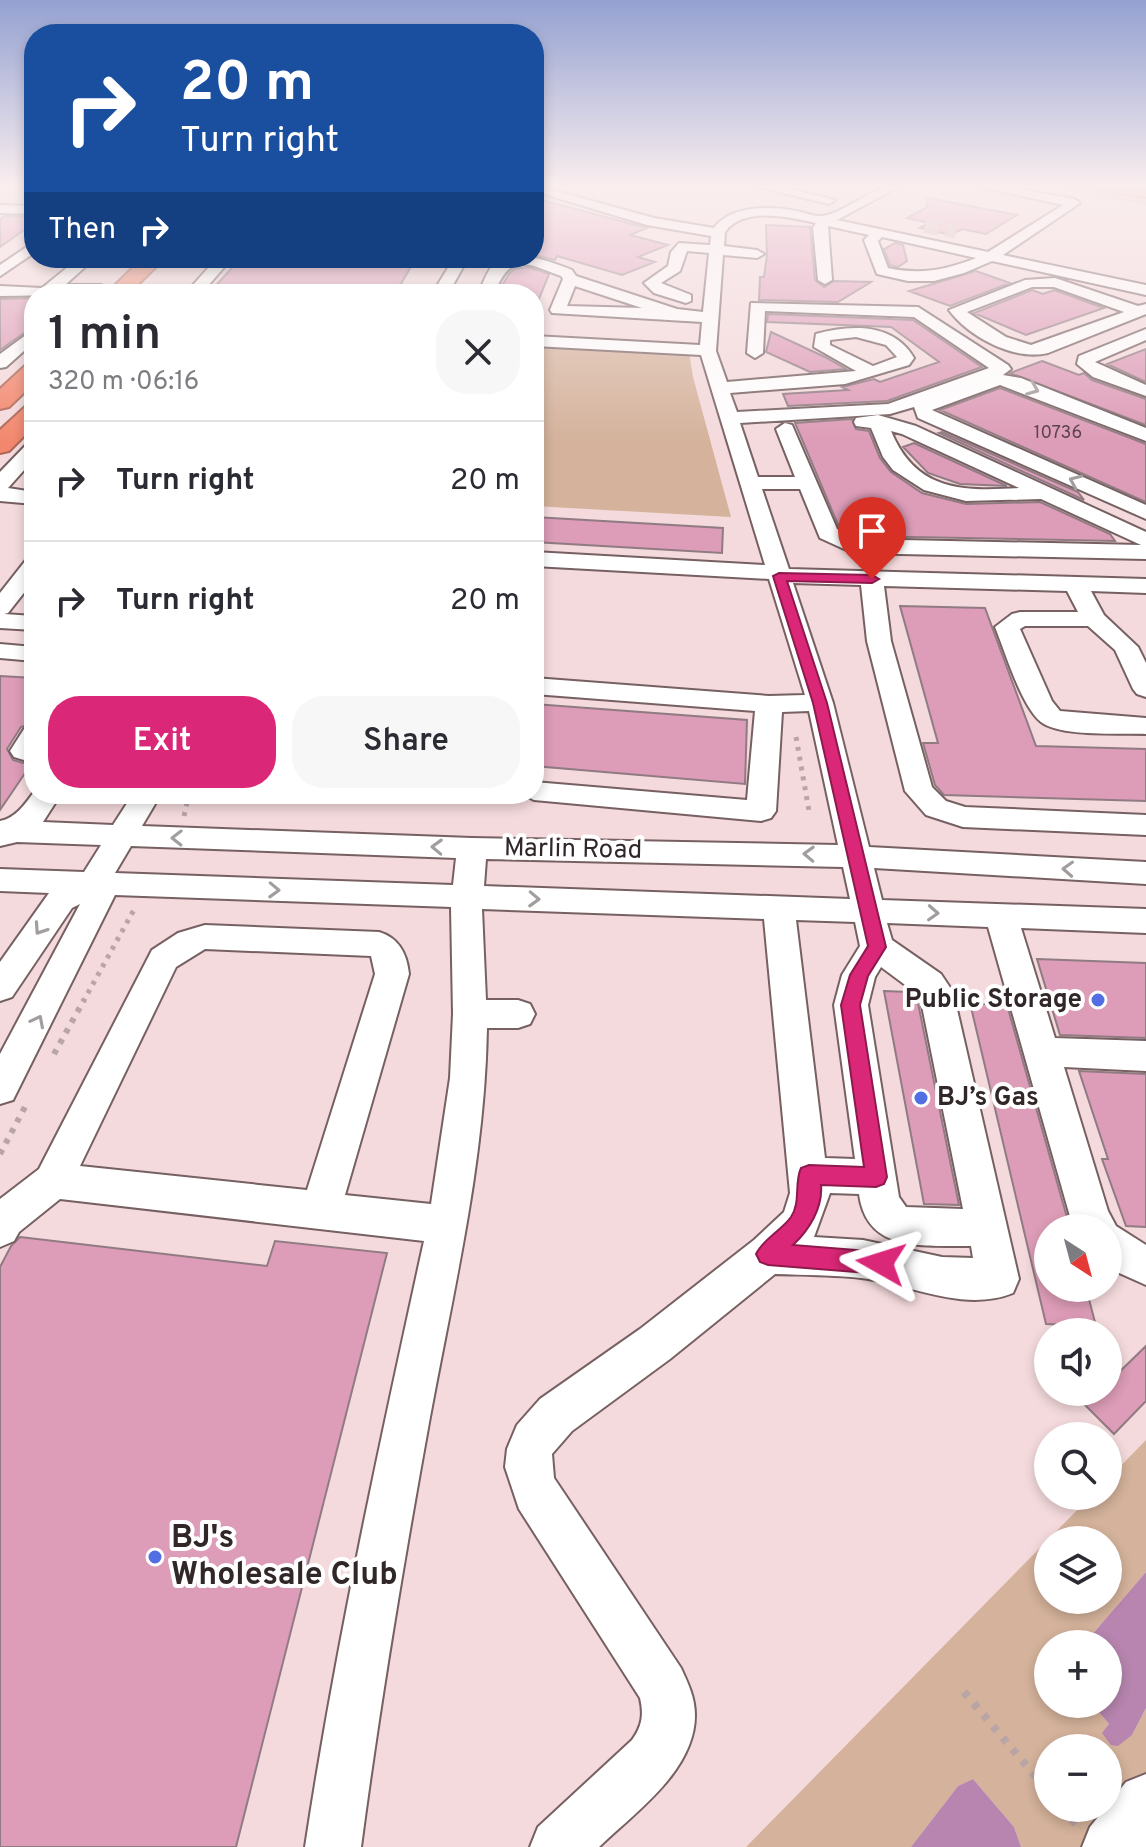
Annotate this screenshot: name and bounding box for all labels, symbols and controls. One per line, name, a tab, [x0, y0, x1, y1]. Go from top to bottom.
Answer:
text: 20 m	[180, 50, 314, 120]
icon: right	[48, 56, 152, 160]
text: Turn right	[180, 119, 339, 165]
icon: right	[132, 208, 176, 252]
text: Then	[48, 212, 116, 249]
text: 1 min	[48, 306, 161, 366]
button: close	[436, 310, 520, 394]
text: 320 m · 06:16	[48, 366, 199, 399]
one-way arrow	[1025, 380, 1039, 396]
house number: 10736	[1034, 422, 1082, 445]
icon: right	[48, 459, 92, 503]
text: Turn right	[116, 463, 254, 500]
text: 20 m	[450, 463, 520, 500]
one-way arrow	[1069, 475, 1083, 491]
pin	[838, 497, 906, 579]
icon: arrive	[850, 509, 894, 553]
icon: right	[48, 579, 92, 623]
text: Turn right	[116, 583, 254, 620]
text: 20 m	[450, 583, 520, 620]
button: Exit	[48, 696, 276, 788]
button: Share	[292, 696, 520, 788]
one-way arrow	[170, 829, 183, 847]
street label: Marlin Road	[503, 832, 643, 868]
one-way arrow	[430, 838, 443, 855]
one-way arrow	[802, 846, 814, 863]
one-way arrow	[1061, 860, 1074, 877]
one-way arrow	[268, 881, 281, 898]
one-way arrow	[528, 890, 541, 907]
one-way arrow	[927, 904, 940, 921]
one-way arrow	[35, 920, 50, 934]
place label: Public Storage	[905, 984, 1082, 1017]
marker: Public Storage	[1089, 991, 1107, 1009]
one-way arrow	[28, 1014, 43, 1029]
place label: BJ’s Gas	[937, 1082, 1039, 1115]
marker: BJ’s Gas	[912, 1089, 930, 1107]
north arrow	[1034, 1214, 1122, 1302]
map controls	[1034, 1214, 1122, 1822]
position arrow	[839, 1221, 923, 1305]
button: sound	[1034, 1318, 1122, 1406]
button: search	[1034, 1422, 1122, 1510]
place label: BJ's Wholesale Club	[171, 1519, 398, 1596]
button: layers	[1034, 1526, 1122, 1614]
marker: BJ's Wholesale Club	[146, 1548, 164, 1566]
button: +	[1034, 1630, 1122, 1718]
button: −	[1034, 1734, 1122, 1822]

